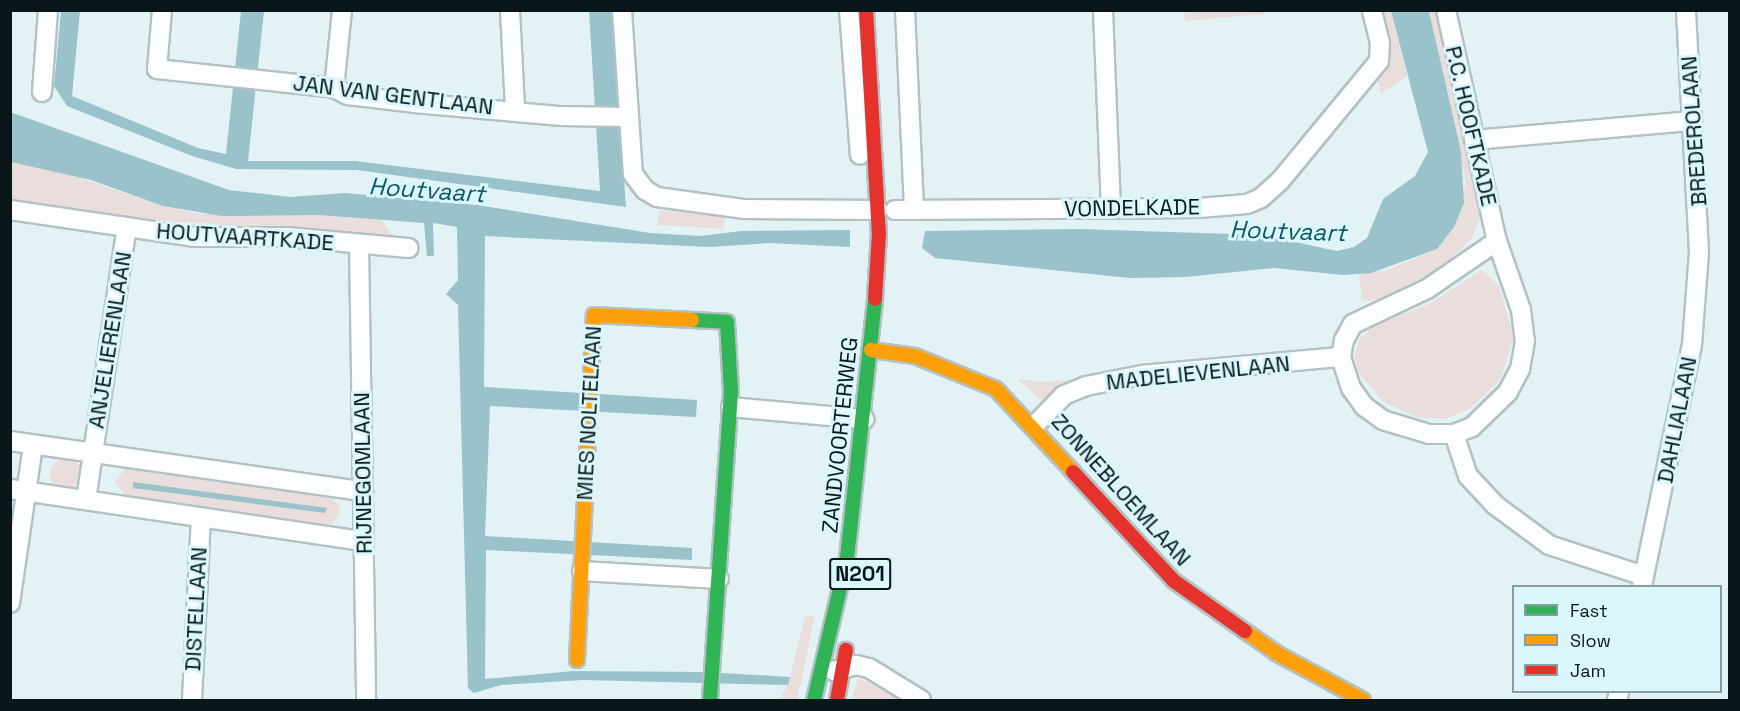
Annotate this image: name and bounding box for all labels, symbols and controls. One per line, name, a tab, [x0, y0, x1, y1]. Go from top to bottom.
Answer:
street label: P.C. HOOFTKADE	[1440, 43, 1502, 209]
street label: BREDEROLAAN	[1676, 55, 1712, 207]
street label: JAN VAN GENTLAAN	[291, 70, 495, 120]
water label: Houtvaart	[368, 172, 486, 208]
street label: VONDELKADE	[1064, 194, 1200, 222]
water label: Houtvaart	[1229, 215, 1347, 247]
street label: HOUTVAARTKADE	[155, 218, 335, 256]
street label: ANJELIERENLAAN	[83, 250, 137, 430]
street label: MIES NOLTELAAN	[571, 325, 607, 501]
street label: ZANDVOORTERWEG	[817, 336, 863, 534]
street label: MADELIEVENLAAN	[1105, 350, 1291, 396]
street label: DAHLIALAAN	[1652, 355, 1702, 485]
street label: RIJNEGOMLAAN	[348, 392, 378, 554]
street label: ZONNEBLOEMLAAN	[1046, 409, 1196, 571]
street label: DISTELLAAN	[180, 546, 212, 672]
road number: N201	[828, 556, 892, 592]
legend	[1512, 585, 1722, 693]
text: Fast	[1570, 599, 1607, 622]
text: Slow	[1570, 629, 1611, 652]
text: Jam	[1570, 659, 1606, 682]

